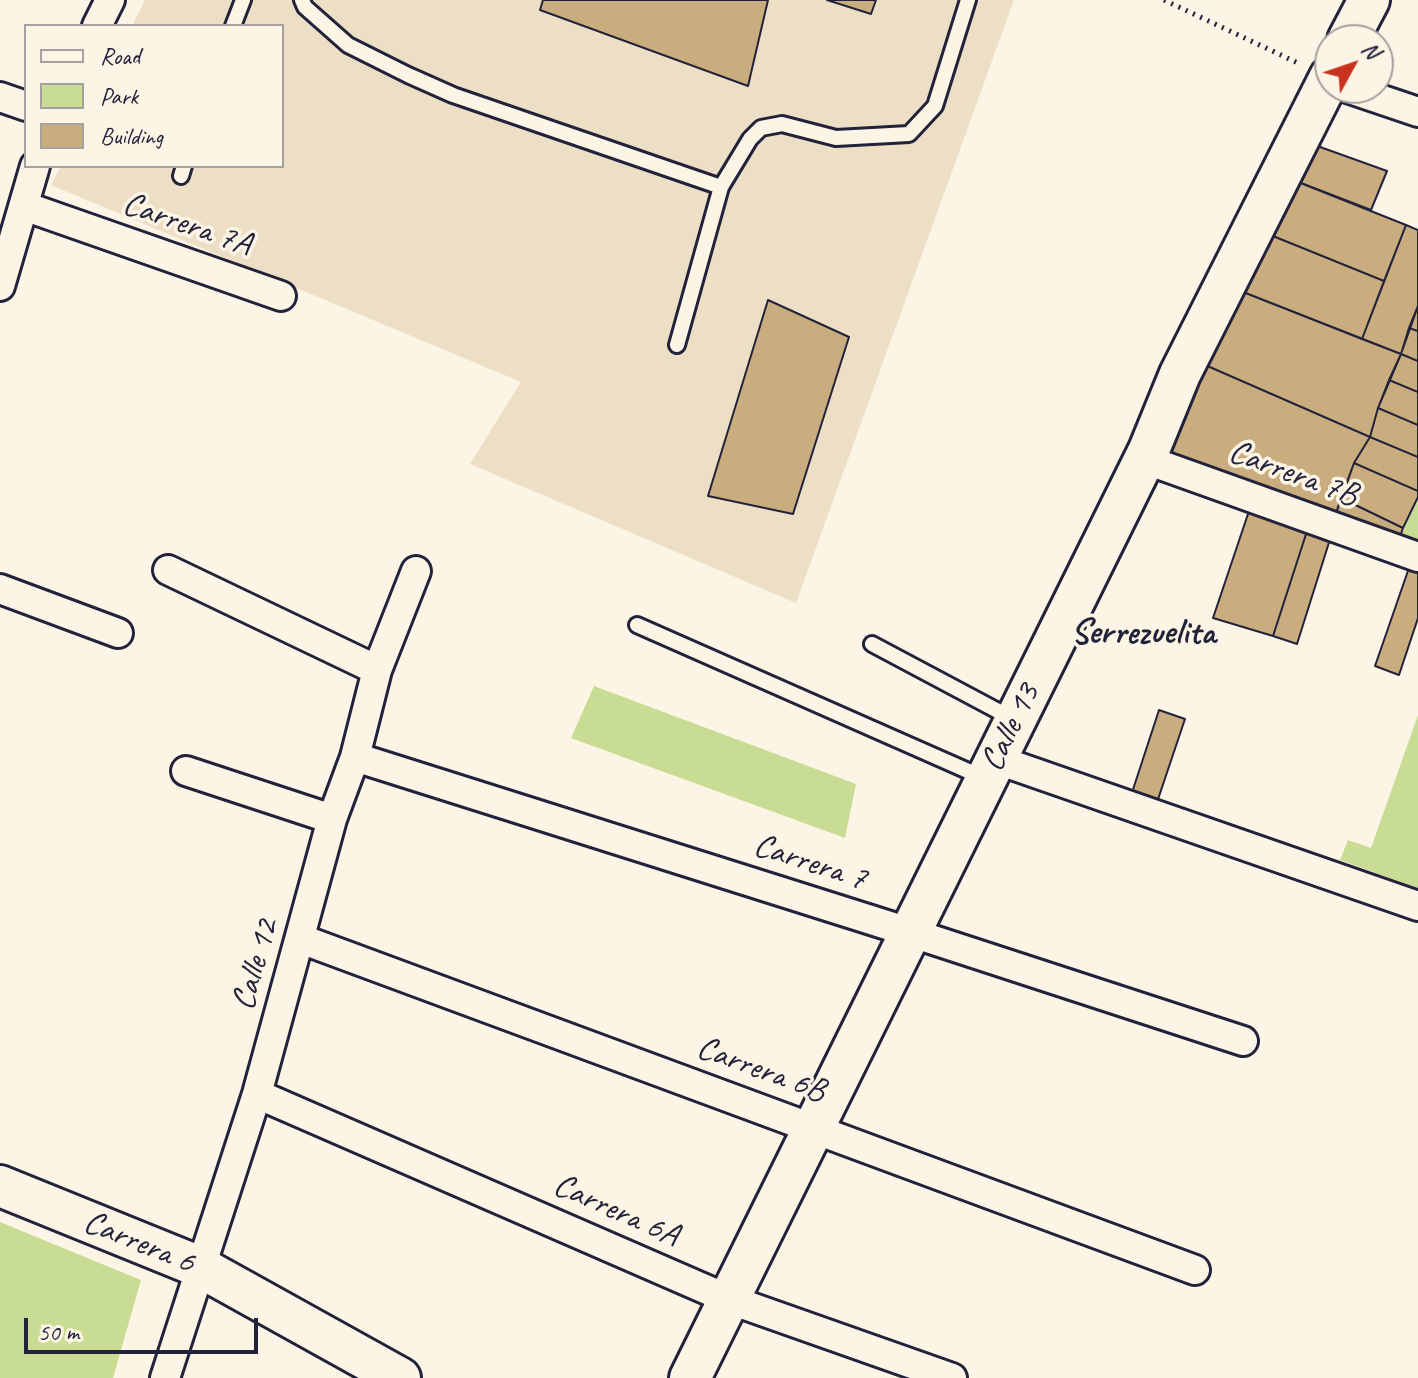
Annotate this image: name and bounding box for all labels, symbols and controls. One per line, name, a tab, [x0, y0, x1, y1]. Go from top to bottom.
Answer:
legend	[24, 24, 284, 168]
north arrow	[1314, 24, 1394, 104]
text: N	[1356, 36, 1386, 64]
text: Road	[100, 41, 140, 71]
text: Park	[100, 81, 138, 111]
text: Building	[100, 121, 163, 151]
street label: Carrera 7A	[117, 184, 257, 266]
street label: Carrera 7B	[1223, 432, 1363, 516]
district label: Serrezuelita	[1071, 612, 1215, 656]
street label: Calle 13	[972, 678, 1050, 778]
street label: Carrera 7	[748, 826, 872, 900]
street label: Calle 12	[224, 915, 288, 1015]
street label: Carrera 6B	[691, 1028, 831, 1112]
street label: Carrera 6A	[547, 1165, 685, 1257]
street label: Carrera 6	[78, 1202, 200, 1284]
scale bar	[28, 1302, 262, 1352]
text: 50 m	[38, 1317, 79, 1347]

